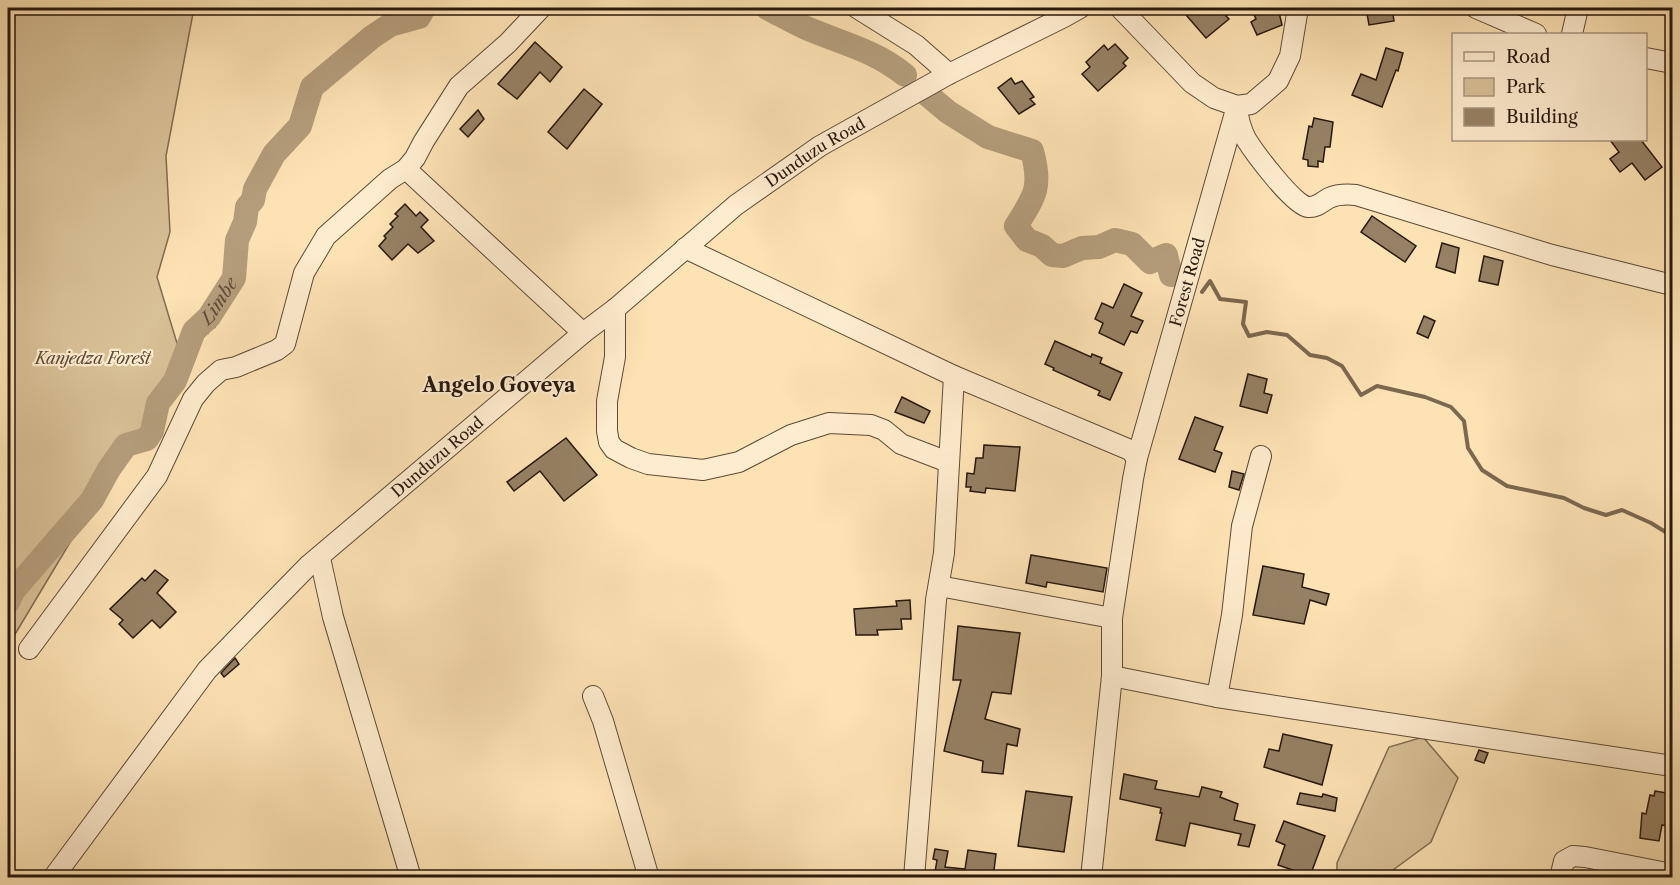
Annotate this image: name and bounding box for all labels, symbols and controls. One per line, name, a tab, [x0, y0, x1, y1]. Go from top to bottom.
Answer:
legend	[1452, 33, 1647, 141]
text: Road	[1506, 46, 1551, 68]
text: Park	[1506, 76, 1547, 98]
text: Building	[1506, 106, 1578, 128]
street label: Dunduzu Road	[761, 113, 869, 191]
street label: Forest Road	[1165, 235, 1209, 329]
water label: Limbe	[195, 272, 243, 331]
park label: Kanjedza Forest	[33, 348, 152, 368]
district label: Angelo Goveya	[421, 373, 576, 397]
street label: Dunduzu Road	[387, 412, 487, 501]

